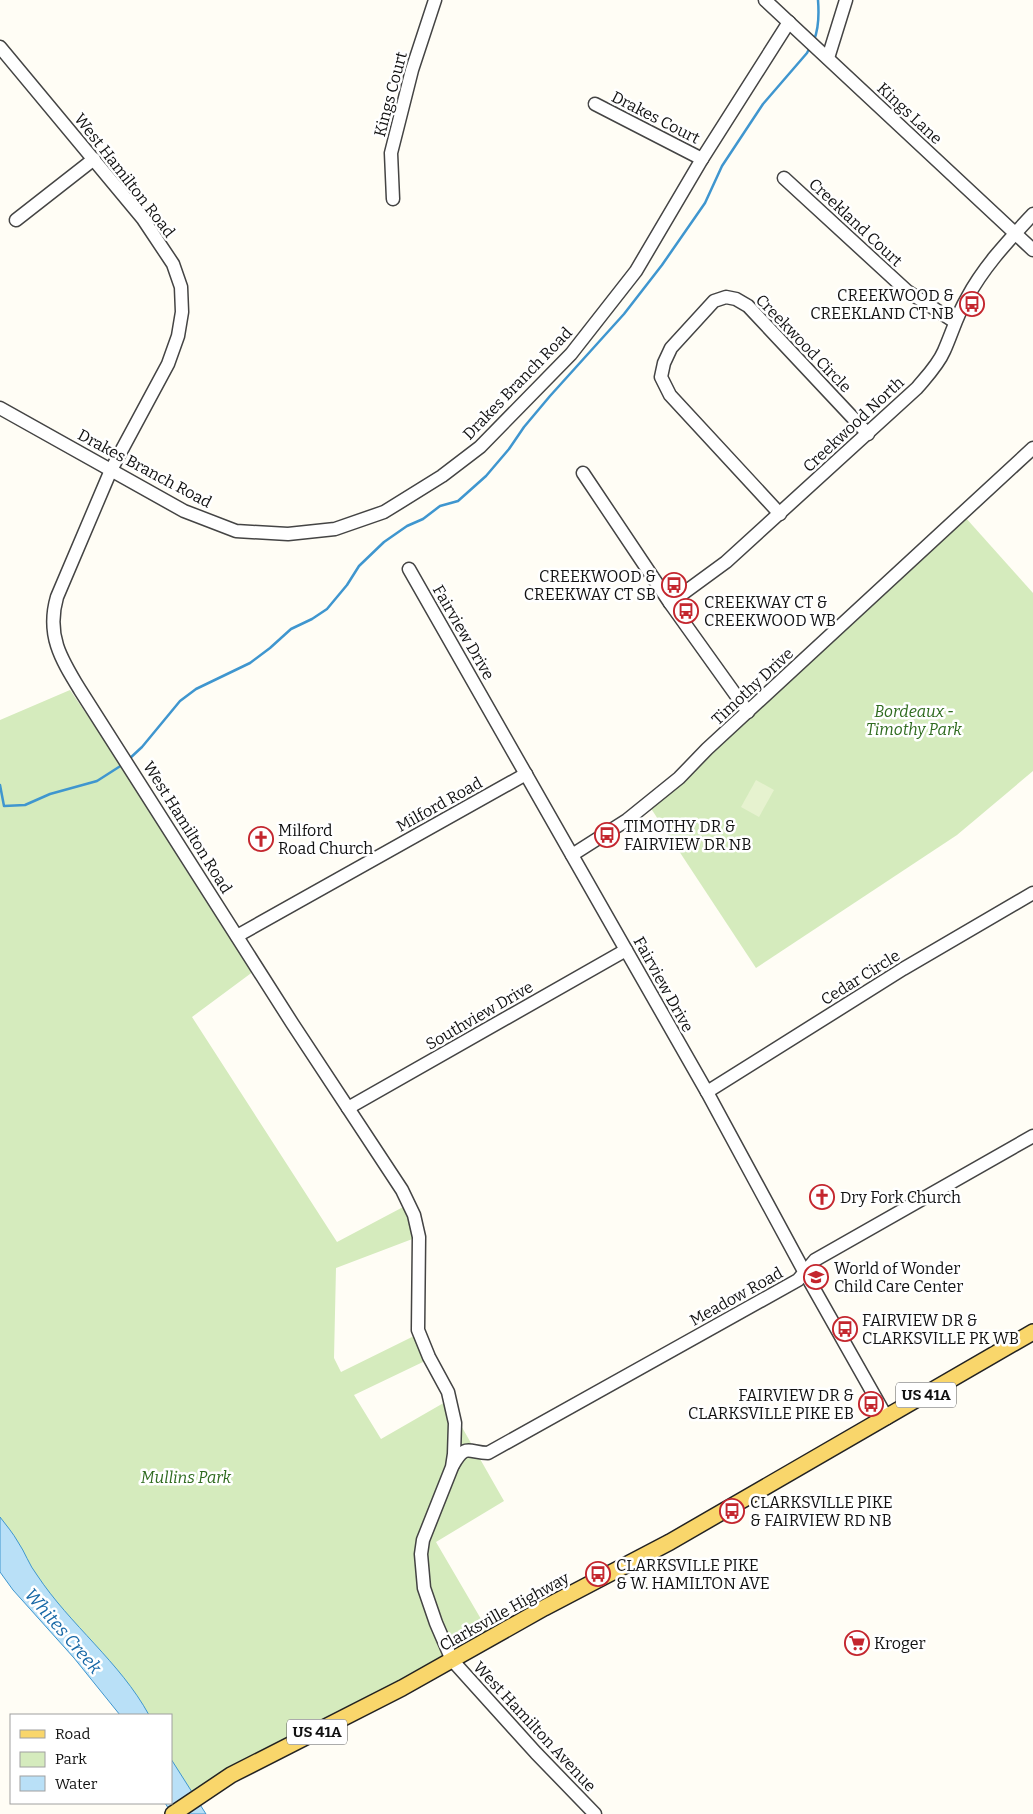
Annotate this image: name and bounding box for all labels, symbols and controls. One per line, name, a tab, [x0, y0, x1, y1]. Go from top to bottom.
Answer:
street label: Kings Court	[370, 49, 411, 139]
street label: Kings Lane	[873, 78, 946, 148]
street label: Drakes Court	[608, 87, 703, 148]
street label: West Hamilton Road	[70, 109, 179, 242]
street label: Creekland Court	[805, 174, 906, 271]
place label: CREEKWOOD & CREEKLAND CT NB	[810, 286, 954, 323]
street label: Creekwood Circle	[752, 290, 855, 396]
bus stop icon: CREEKWOOD & CREEKLAND CT NB	[959, 291, 985, 317]
street label: Drakes Branch Road	[459, 323, 576, 443]
street label: Creekwood North	[799, 373, 908, 476]
street label: Drakes Branch Road	[75, 425, 215, 512]
place label: CREEKWOOD & CREEKWAY CT SB	[524, 567, 656, 604]
bus stop icon: CREEKWOOD & CREEKWAY CT SB	[661, 572, 687, 598]
street label: Fairview Drive	[429, 582, 498, 683]
place label: CREEKWAY CT & CREEKWOOD WB	[704, 593, 836, 630]
bus stop icon: CREEKWAY CT & CREEKWOOD WB	[673, 598, 699, 624]
street label: Timothy Drive	[708, 644, 797, 729]
park label: Bordeaux - Timothy Park	[866, 702, 962, 739]
street label: West Hamilton Road	[139, 758, 236, 897]
street label: Milford Road	[393, 773, 486, 836]
place label: TIMOTHY DR & FAIRVIEW DR NB	[624, 817, 752, 854]
place label: Milford Road Church	[278, 821, 373, 858]
bus stop icon: TIMOTHY DR & FAIRVIEW DR NB	[594, 822, 620, 848]
church icon: Milford Road Church	[248, 826, 274, 852]
street label: Fairview Drive	[630, 933, 698, 1035]
street label: Cedar Circle	[817, 946, 903, 1009]
street label: Southview Drive	[422, 977, 536, 1054]
church icon: Dry Fork Church	[809, 1184, 835, 1210]
place label: Dry Fork Church	[840, 1188, 961, 1207]
place label: World of Wonder Child Care Center	[834, 1259, 963, 1296]
street label: Meadow Road	[686, 1263, 787, 1330]
school or university icon: World of Wonder Child Care Center	[803, 1264, 829, 1290]
place label: FAIRVIEW DR & CLARKSVILLE PK WB	[862, 1311, 1019, 1348]
bus stop icon: FAIRVIEW DR & CLARKSVILLE PK WB	[832, 1316, 858, 1342]
road number: US 41A	[896, 1382, 956, 1408]
place label: FAIRVIEW DR & CLARKSVILLE PIKE EB	[688, 1386, 854, 1423]
bus stop icon: FAIRVIEW DR & CLARKSVILLE PIKE EB	[858, 1391, 884, 1417]
park label: Mullins Park	[141, 1468, 232, 1487]
place label: CLARKSVILLE PIKE & FAIRVIEW RD NB	[750, 1493, 893, 1530]
bus stop icon: CLARKSVILLE PIKE & FAIRVIEW RD NB	[719, 1498, 745, 1524]
place label: CLARKSVILLE PIKE & W. HAMILTON AVE	[616, 1556, 770, 1593]
bus stop icon: CLARKSVILLE PIKE & W. HAMILTON AVE	[585, 1561, 611, 1587]
street label: Clarksville Highway	[436, 1568, 573, 1655]
water label: Whites Creek	[20, 1584, 106, 1678]
supermarket icon: Kroger	[844, 1630, 870, 1656]
place label: Kroger	[874, 1634, 926, 1653]
street label: West Hamilton Avenue	[469, 1657, 600, 1795]
legend	[10, 1714, 172, 1804]
road number: US 41A	[287, 1720, 347, 1744]
text: Road	[55, 1725, 90, 1743]
text: Park	[55, 1750, 87, 1768]
text: Water	[55, 1775, 98, 1793]

